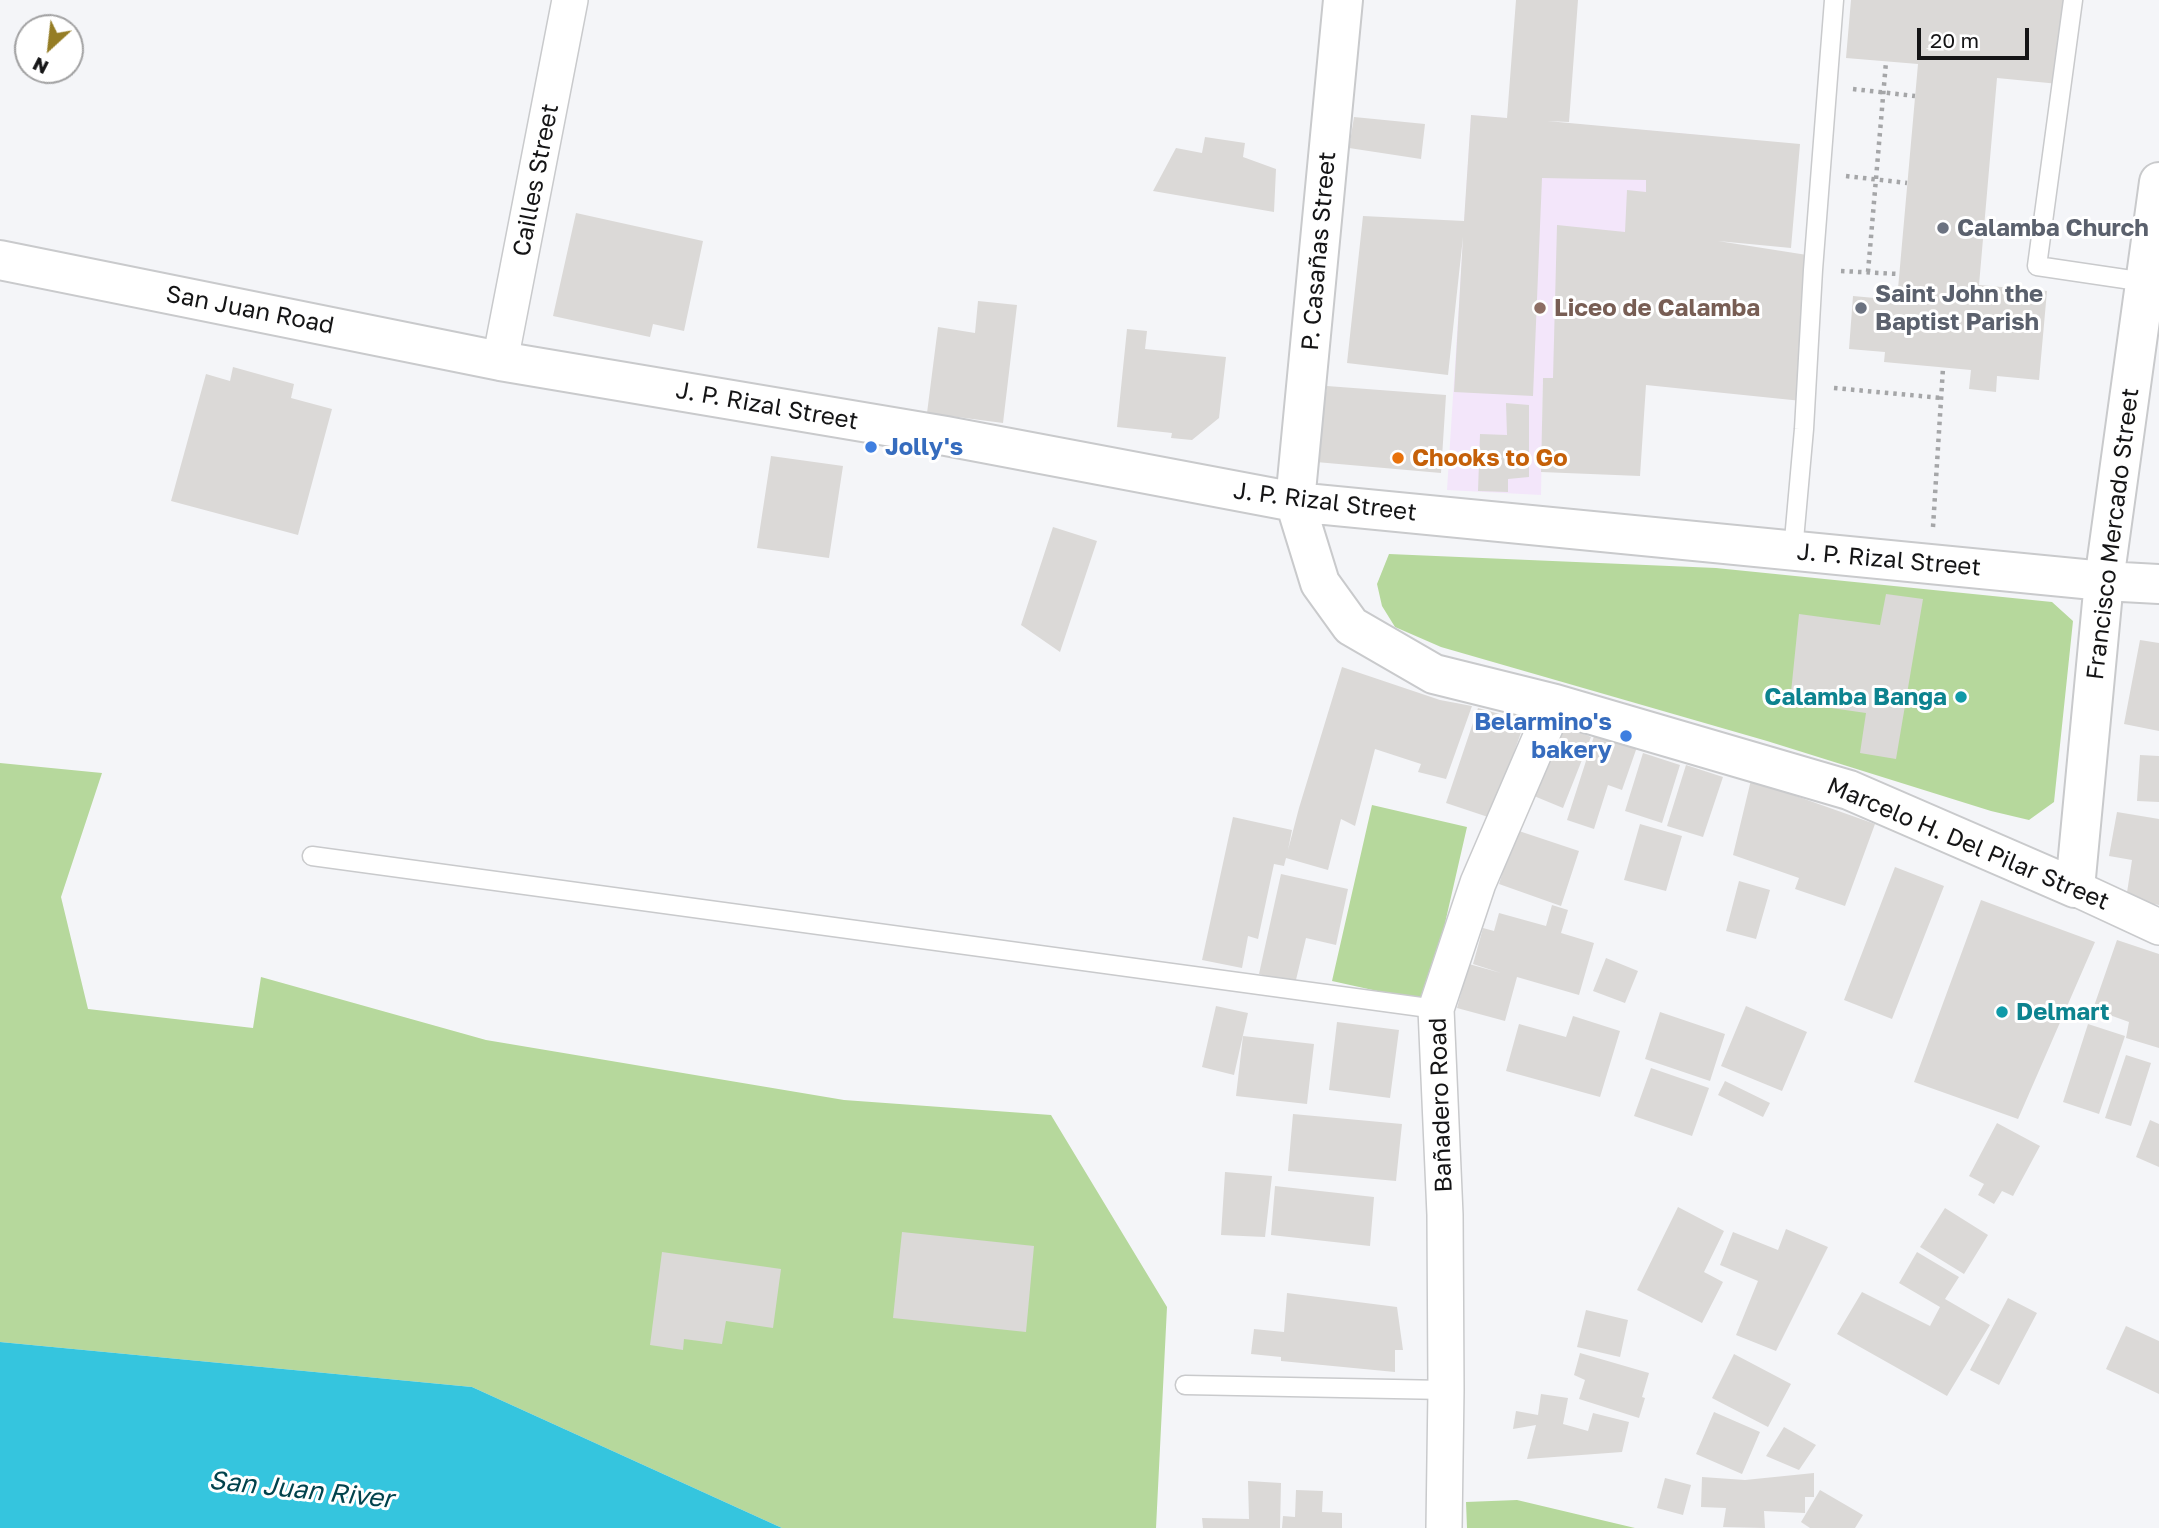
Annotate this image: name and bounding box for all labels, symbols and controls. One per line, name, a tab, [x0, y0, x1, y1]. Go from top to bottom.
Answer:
north arrow	[14, 14, 84, 84]
scale bar	[1921, 14, 2033, 58]
text: 20 m	[1930, 27, 1979, 53]
text: N	[28, 53, 52, 80]
street label: Cailles Street	[507, 101, 565, 259]
street label: P. Casañas Street	[1296, 150, 1342, 352]
place label: Calamba Church	[1957, 214, 2149, 242]
marker: Calamba Church	[1935, 220, 1951, 236]
street label: San Juan Road	[164, 280, 336, 340]
place label: Saint John the Baptist Parish	[1875, 280, 2043, 336]
place label: Liceo de Calamba	[1554, 294, 1760, 322]
marker: Liceo de Calamba	[1532, 300, 1548, 316]
marker: Saint John the Baptist Parish	[1853, 300, 1869, 316]
street label: J. P. Rizal Street	[674, 376, 860, 436]
street label: Francisco Mercado Street	[2081, 386, 2145, 682]
place label: Jolly's	[885, 433, 963, 461]
marker: Jolly's	[863, 439, 879, 455]
place label: Chooks to Go	[1412, 444, 1568, 472]
marker: Chooks to Go	[1390, 450, 1406, 466]
street label: J. P. Rizal Street	[1232, 476, 1418, 528]
street label: J. P. Rizal Street	[1796, 538, 1982, 582]
place label: Calamba Banga	[1764, 683, 1947, 711]
marker: Calamba Banga	[1953, 689, 1969, 705]
place label: Belarmino's bakery	[1474, 708, 1612, 764]
marker: Belarmino's bakery	[1618, 728, 1634, 744]
street label: Marcelo H. Del Pilar Street	[1823, 771, 2113, 917]
place label: Delmart	[2016, 998, 2110, 1026]
marker: Delmart	[1994, 1004, 2010, 1020]
street label: Bañadero Road	[1424, 1017, 1458, 1193]
water label: San Juan River	[207, 1465, 395, 1515]

